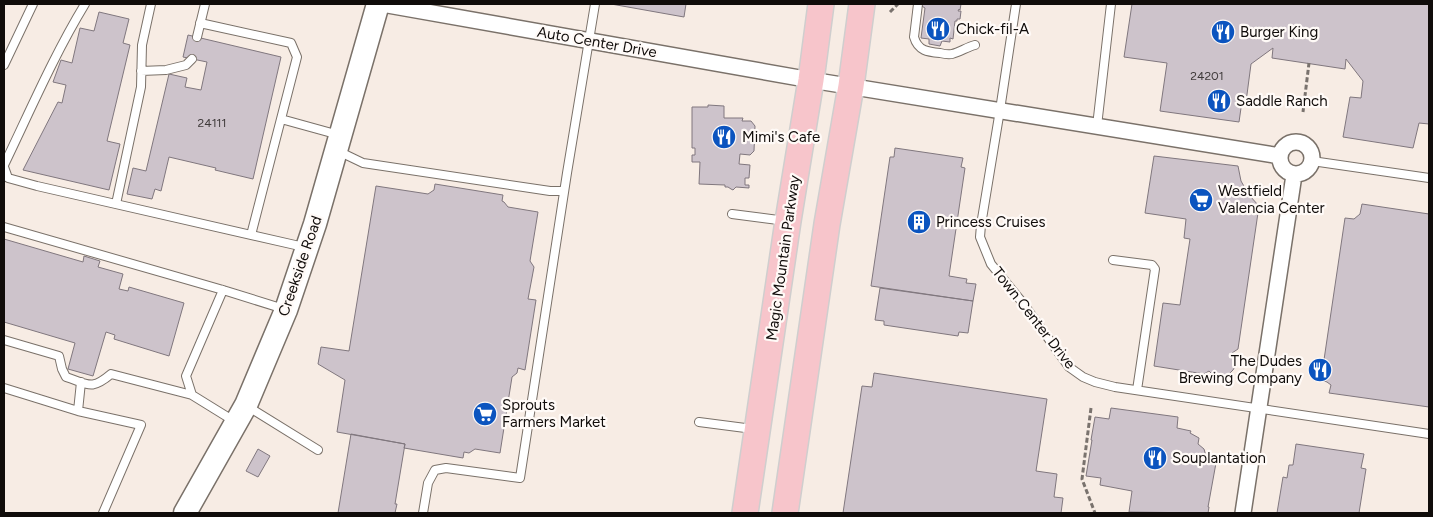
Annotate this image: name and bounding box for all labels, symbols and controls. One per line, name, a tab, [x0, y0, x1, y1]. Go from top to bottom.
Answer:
restaurant icon: Chick-fil-A	[925, 16, 951, 42]
restaurant icon: Burger King	[1210, 19, 1236, 45]
place label: Chick-fil-A	[956, 20, 1029, 38]
street label: Auto Center Drive	[536, 23, 658, 61]
place label: Burger King	[1240, 23, 1318, 41]
house number: 24201	[1190, 69, 1224, 83]
restaurant icon: Saddle Ranch	[1206, 88, 1232, 114]
place label: Saddle Ranch	[1236, 92, 1328, 110]
house number: 24111	[197, 116, 227, 130]
restaurant icon: Mimi's Cafe	[711, 124, 737, 150]
place label: Mimi's Cafe	[742, 128, 820, 146]
street label: Magic Mountain Parkway	[762, 174, 804, 342]
place label: Westfield Valencia Center	[1218, 182, 1325, 217]
supermarket icon: Westfield Valencia Center	[1188, 187, 1214, 213]
building icon: Princess Cruises	[906, 209, 932, 235]
street label: Creekside Road	[274, 213, 326, 319]
place label: Princess Cruises	[936, 213, 1045, 231]
street label: Town Center Drive	[989, 263, 1079, 373]
place label: The Dudes Brewing Company	[1179, 352, 1302, 387]
restaurant icon: The Dudes Brewing Company	[1307, 357, 1333, 383]
place label: Sprouts Farmers Market	[502, 396, 606, 431]
supermarket icon: Sprouts Farmers Market	[472, 401, 498, 427]
restaurant icon: Souplantation	[1142, 445, 1168, 471]
place label: Souplantation	[1172, 449, 1266, 467]

